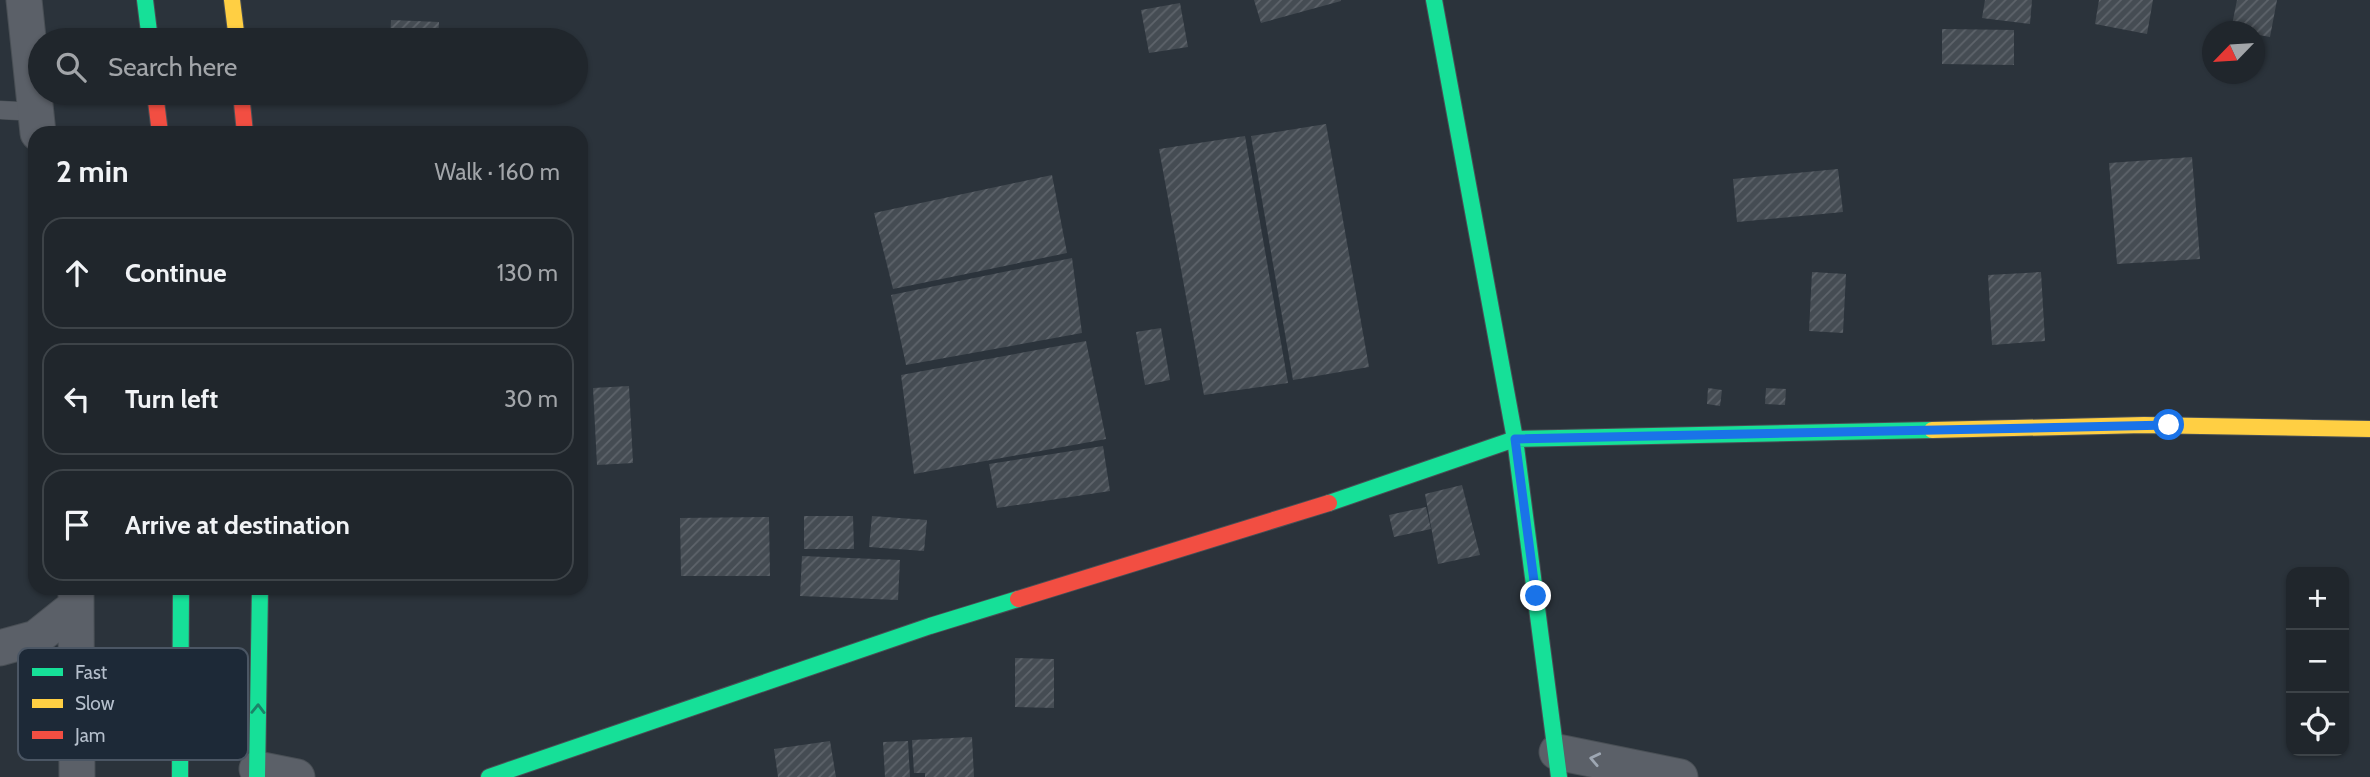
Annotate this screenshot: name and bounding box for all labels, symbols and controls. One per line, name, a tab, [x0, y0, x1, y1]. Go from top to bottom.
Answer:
north arrow	[2202, 21, 2265, 84]
search box	[28, 28, 588, 105]
icon: search	[52, 48, 90, 86]
text: Search here	[108, 51, 237, 83]
text: 2 min	[56, 153, 128, 190]
text: Walk · 160 m	[435, 158, 560, 186]
icon: ahead	[58, 254, 96, 292]
text: Continue	[125, 257, 227, 289]
text: 130 m	[497, 259, 558, 287]
icon: left	[58, 380, 96, 418]
text: Turn left	[125, 383, 218, 415]
text: 30 m	[504, 385, 558, 413]
route start	[2153, 409, 2184, 440]
icon: arrive	[58, 506, 96, 544]
text: Arrive at destination	[125, 509, 350, 541]
map controls	[2286, 567, 2349, 756]
button: +	[2286, 567, 2349, 630]
route end	[1520, 580, 1551, 611]
button: −	[2286, 630, 2349, 693]
legend	[18, 648, 248, 760]
text: Fast	[75, 661, 108, 684]
text: Slow	[75, 692, 115, 715]
button: locate	[2286, 693, 2349, 756]
one-way arrow	[251, 703, 266, 714]
text: Jam	[74, 724, 105, 747]
one-way arrow	[1589, 753, 1601, 768]

